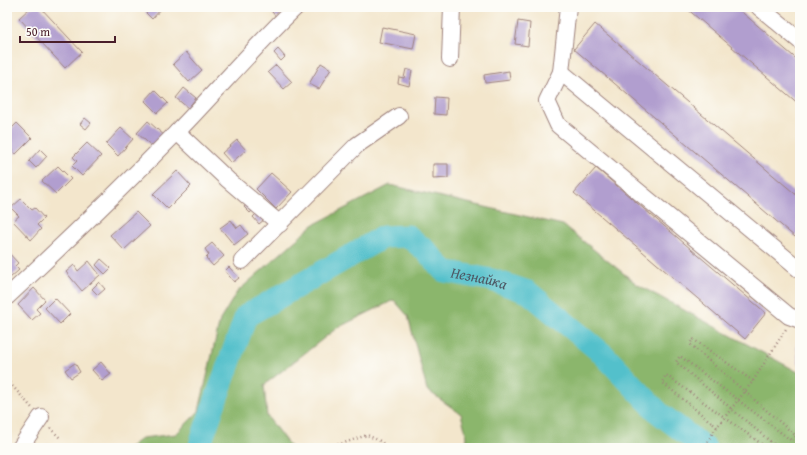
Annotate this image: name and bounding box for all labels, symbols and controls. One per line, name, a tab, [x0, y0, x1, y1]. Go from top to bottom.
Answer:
scale bar	[20, 18, 115, 44]
text: 50 m	[26, 23, 50, 40]
water label: Незнайка	[449, 261, 510, 294]

